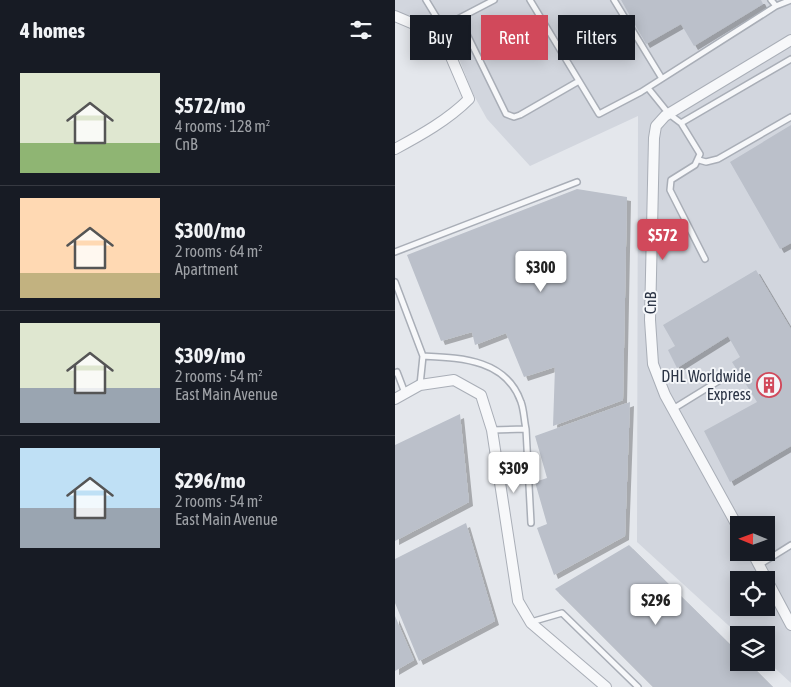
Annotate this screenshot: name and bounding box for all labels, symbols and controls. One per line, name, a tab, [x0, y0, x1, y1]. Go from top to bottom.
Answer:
chip: Buy	[410, 15, 471, 60]
chip: Rent	[481, 15, 548, 60]
chip: Filters	[558, 15, 635, 60]
icon: filters	[347, 16, 375, 44]
text: 4 homes	[20, 18, 85, 42]
icon: home	[60, 93, 120, 153]
text: $572/mo	[175, 93, 246, 117]
text: 4 rooms · 128 m²	[175, 117, 270, 135]
text: CnB	[175, 135, 198, 153]
icon: home	[60, 218, 120, 278]
text: $300/mo	[175, 218, 246, 242]
pin: $572	[633, 218, 693, 261]
text: $572	[648, 226, 678, 244]
text: 2 rooms · 64 m²	[175, 242, 263, 260]
pin: $300	[511, 250, 571, 293]
text: $300	[526, 258, 556, 276]
text: Apartment	[175, 260, 238, 278]
street label: CnB	[641, 291, 659, 314]
icon: home	[60, 343, 120, 403]
text: $309/mo	[175, 343, 246, 367]
text: 2 rooms · 54 m²	[175, 367, 263, 385]
place label: DHL Worldwide Express	[661, 367, 751, 404]
building icon: DHL Worldwide Express	[756, 372, 782, 398]
text: East Main Avenue	[175, 385, 278, 403]
pin: $309	[484, 452, 544, 494]
text: $309	[499, 459, 529, 477]
icon: home	[60, 468, 120, 528]
text: $296/mo	[175, 468, 246, 492]
text: 2 rooms · 54 m²	[175, 492, 263, 510]
text: East Main Avenue	[175, 510, 278, 528]
north arrow	[730, 516, 775, 561]
map controls	[730, 516, 775, 671]
button: locate	[730, 571, 775, 616]
pin: $296	[626, 584, 686, 626]
text: $296	[641, 591, 671, 609]
button: layers	[730, 626, 775, 671]

